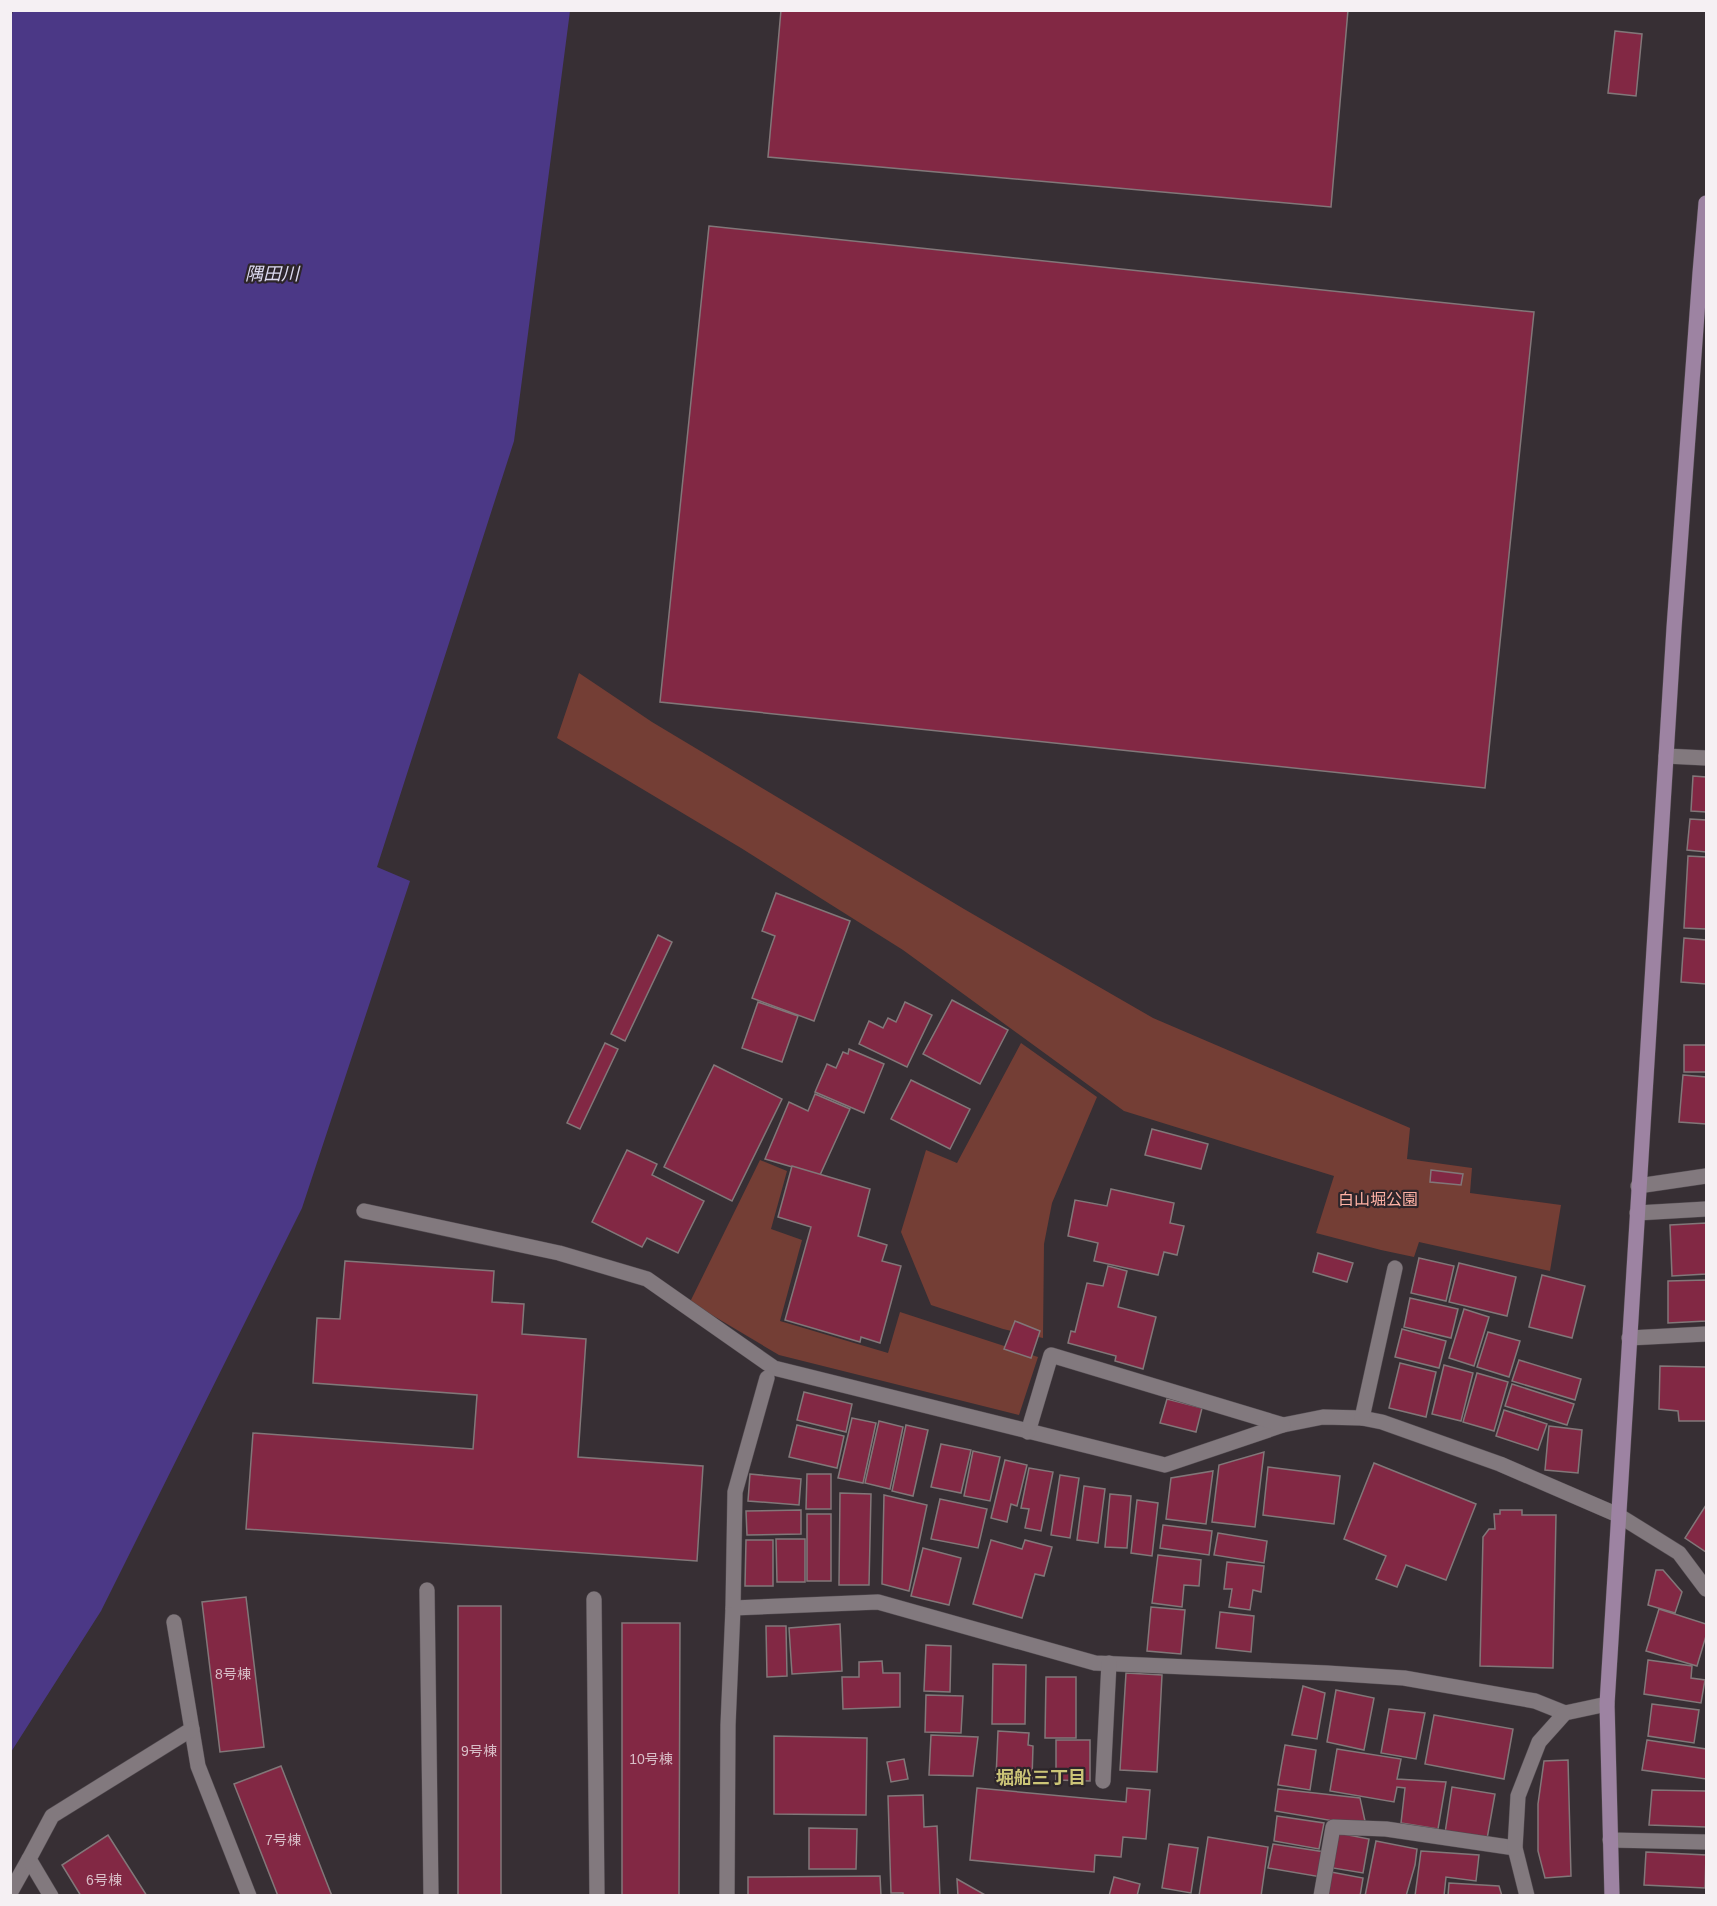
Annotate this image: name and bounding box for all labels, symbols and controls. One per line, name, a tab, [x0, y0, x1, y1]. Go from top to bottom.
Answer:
water label: 隅田川	[245, 264, 301, 284]
park label: 白山堀公園	[1338, 1191, 1418, 1208]
house number: 8号棟	[215, 1666, 251, 1682]
house number: 9号棟	[461, 1743, 497, 1759]
house number: 10号棟	[629, 1751, 673, 1767]
district label: 堀船三丁目	[996, 1768, 1086, 1788]
house number: 7号棟	[265, 1832, 301, 1848]
house number: 6号棟	[86, 1872, 122, 1888]

